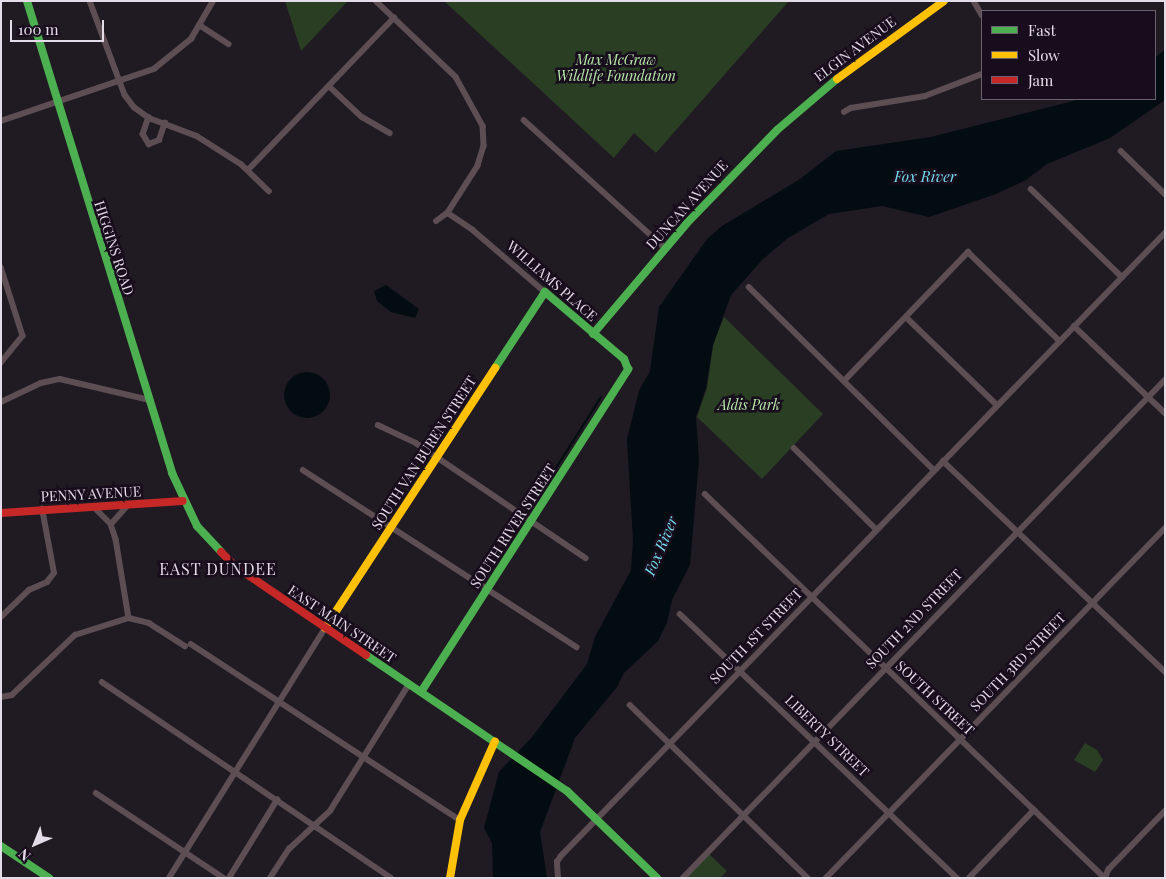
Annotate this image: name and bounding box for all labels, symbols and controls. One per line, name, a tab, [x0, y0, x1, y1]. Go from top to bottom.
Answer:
scale bar	[12, 10, 106, 42]
legend	[981, 10, 1156, 100]
street label: ELGIN AVENUE	[811, 13, 899, 85]
text: 100 m	[18, 19, 59, 39]
text: Fast	[1028, 20, 1056, 40]
text: Slow	[1028, 45, 1060, 65]
park label: Max McGraw Wildlife Foundation	[556, 52, 676, 84]
text: Jam	[1028, 70, 1053, 90]
street label: DUNCAN AVENUE	[643, 157, 731, 253]
water label: Fox River	[894, 168, 956, 186]
street label: HIGGINS ROAD	[91, 199, 137, 297]
street label: WILLIAMS PLACE	[504, 237, 600, 325]
street label: SOUTH VAN BUREN STREET	[368, 373, 480, 533]
park label: Aldis Park	[718, 397, 780, 413]
street label: SOUTH RIVER STREET	[466, 461, 560, 591]
street label: PENNY AVENUE	[40, 483, 142, 505]
water label: Fox River	[641, 514, 681, 578]
district label: EAST DUNDEE	[158, 559, 278, 579]
street label: SOUTH 2ND STREET	[862, 566, 966, 672]
street label: EAST MAIN STREET	[285, 582, 399, 666]
street label: SOUTH 1ST STREET	[706, 585, 806, 687]
street label: SOUTH 3RD STREET	[967, 609, 1069, 715]
street label: SOUTH STREET	[892, 657, 978, 739]
street label: LIBERTY STREET	[781, 692, 873, 780]
north arrow	[10, 819, 60, 869]
text: N	[14, 845, 34, 866]

